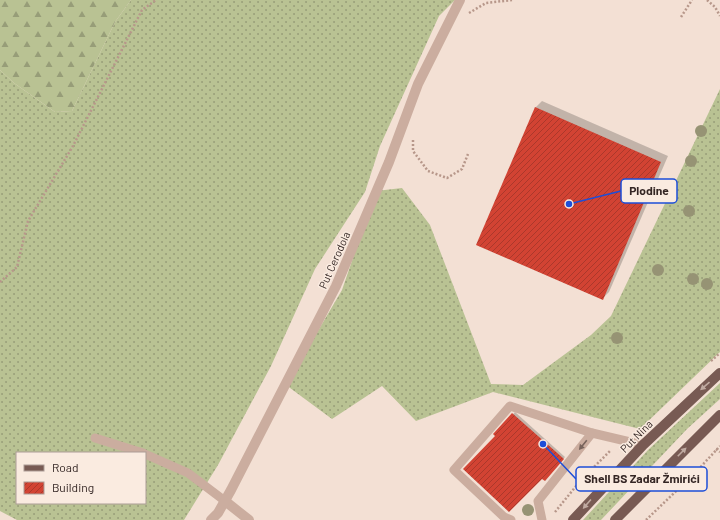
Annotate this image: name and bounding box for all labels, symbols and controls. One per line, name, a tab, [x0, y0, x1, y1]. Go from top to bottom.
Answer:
callout: Plodine	[621, 179, 677, 203]
text: Plodine	[629, 183, 669, 197]
street label: Put Cerodola	[316, 229, 352, 291]
one-way arrow	[700, 381, 711, 390]
street label: Put Nina	[617, 417, 655, 455]
one-way arrow	[578, 440, 587, 451]
one-way arrow	[677, 447, 687, 457]
legend	[16, 452, 146, 504]
text: Road	[52, 460, 79, 474]
callout: Shell BS Zadar Žmirići	[576, 467, 707, 491]
text: Shell BS Zadar Žmirići	[584, 471, 700, 485]
text: Building	[52, 480, 94, 494]
one-way arrow	[583, 499, 592, 509]

